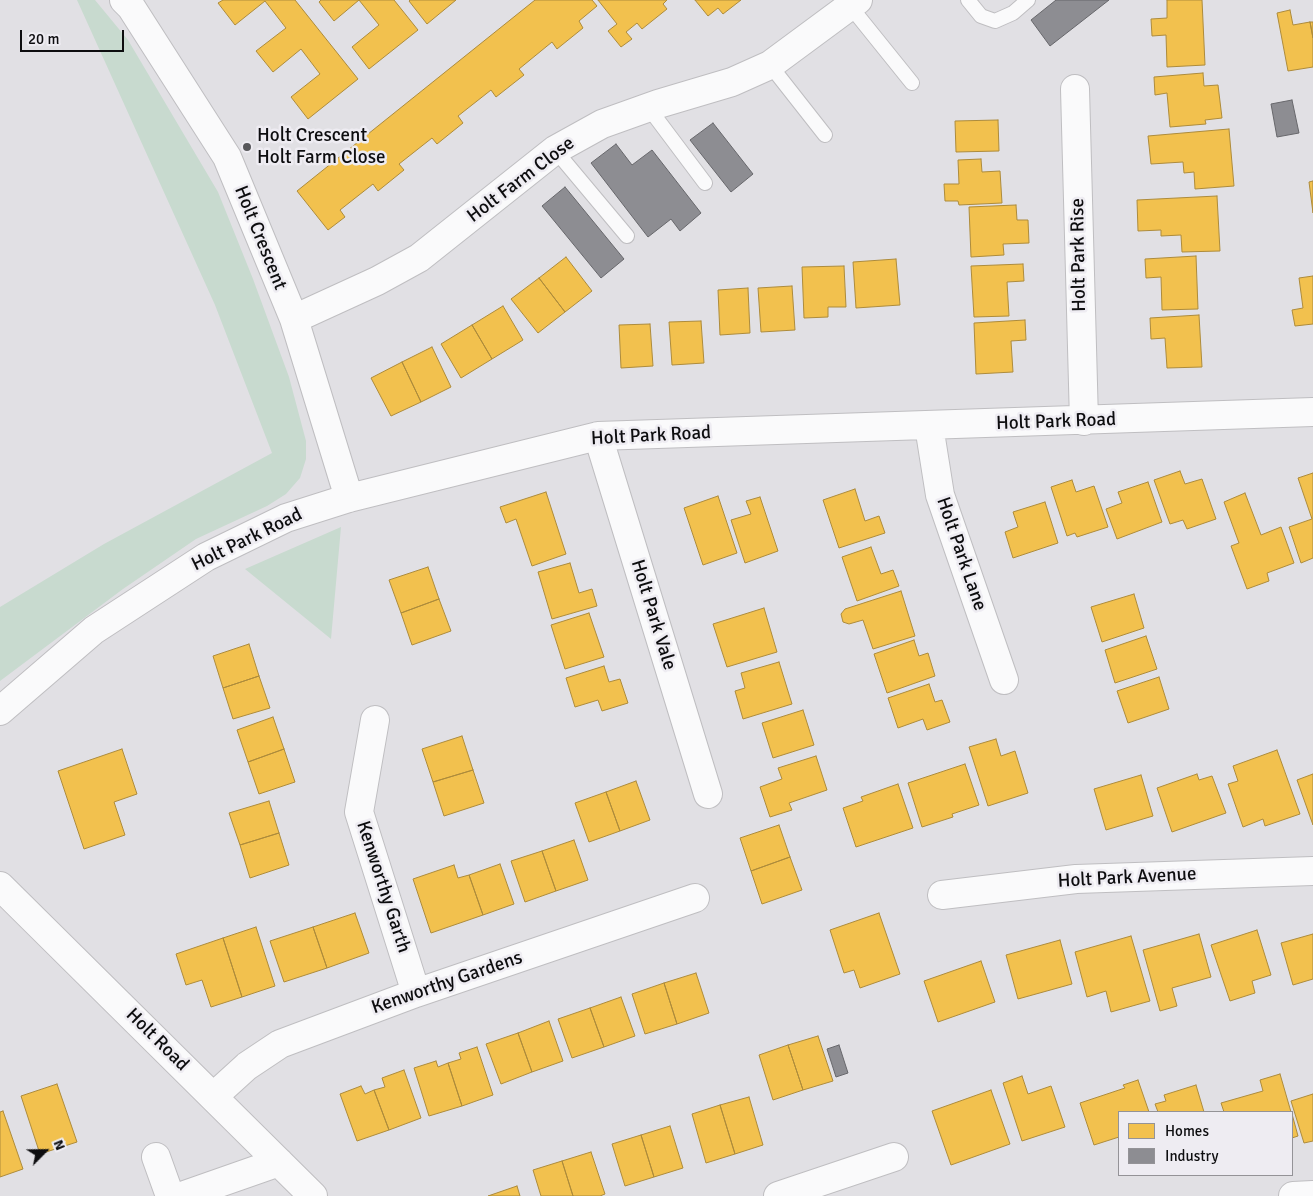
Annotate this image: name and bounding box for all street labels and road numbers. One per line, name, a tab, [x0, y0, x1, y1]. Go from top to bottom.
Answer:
street label: Holt Farm Close	[463, 132, 579, 228]
street label: Holt Crescent	[229, 183, 291, 293]
street label: Holt Park Rise	[1067, 198, 1091, 312]
street label: Holt Park Road	[996, 409, 1116, 435]
street label: Holt Park Road	[590, 421, 712, 451]
street label: Holt Park Lane	[931, 494, 991, 614]
street label: Holt Park Road	[188, 503, 306, 577]
street label: Holt Park Vale	[625, 557, 681, 673]
street label: Kenworthy Garth	[351, 818, 415, 956]
street label: Holt Park Avenue	[1057, 863, 1197, 893]
street label: Kenworthy Gardens	[369, 947, 525, 1019]
street label: Holt Road	[121, 1004, 193, 1076]

